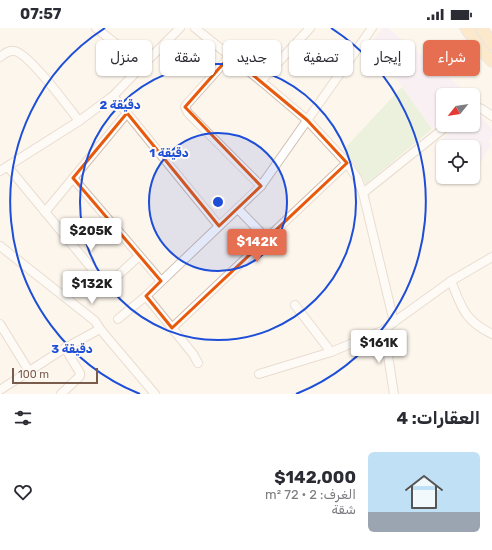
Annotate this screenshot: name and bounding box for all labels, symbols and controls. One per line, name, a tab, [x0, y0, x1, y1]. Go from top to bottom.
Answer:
text: 07:57	[20, 5, 61, 23]
chip: منزل	[96, 40, 152, 76]
chip: شقة	[160, 40, 215, 76]
chip: جديد	[223, 40, 281, 76]
chip: تصفية	[289, 40, 353, 76]
chip: إيجار	[361, 40, 415, 76]
chip: شراء	[423, 40, 480, 76]
north arrow	[436, 88, 480, 132]
map controls	[436, 88, 480, 184]
text: 2 دقيقة	[99, 98, 141, 112]
button: locate	[436, 140, 480, 184]
text: 1 دقيقة	[149, 146, 189, 160]
centre of rings	[211, 195, 225, 209]
pin: $205K	[63, 218, 119, 252]
text: $205K	[70, 223, 113, 238]
pin: $142K	[229, 229, 285, 263]
text: $142K	[236, 234, 278, 249]
pin: $132K	[64, 271, 120, 305]
text: $132K	[72, 276, 112, 291]
pin: $161K	[351, 330, 407, 364]
text: $161K	[360, 335, 398, 350]
text: 3 دقيقة	[51, 342, 93, 356]
scale bar	[12, 366, 98, 385]
text: 100 m	[18, 368, 49, 381]
icon: filters	[12, 407, 34, 429]
text: العقارات: 4	[397, 408, 480, 428]
text: $142,000	[274, 467, 356, 487]
icon: home	[400, 468, 448, 516]
icon: heart	[12, 481, 34, 503]
text: الغرف: 2 · 72 m²	[265, 487, 356, 502]
text: شقة	[331, 502, 356, 517]

